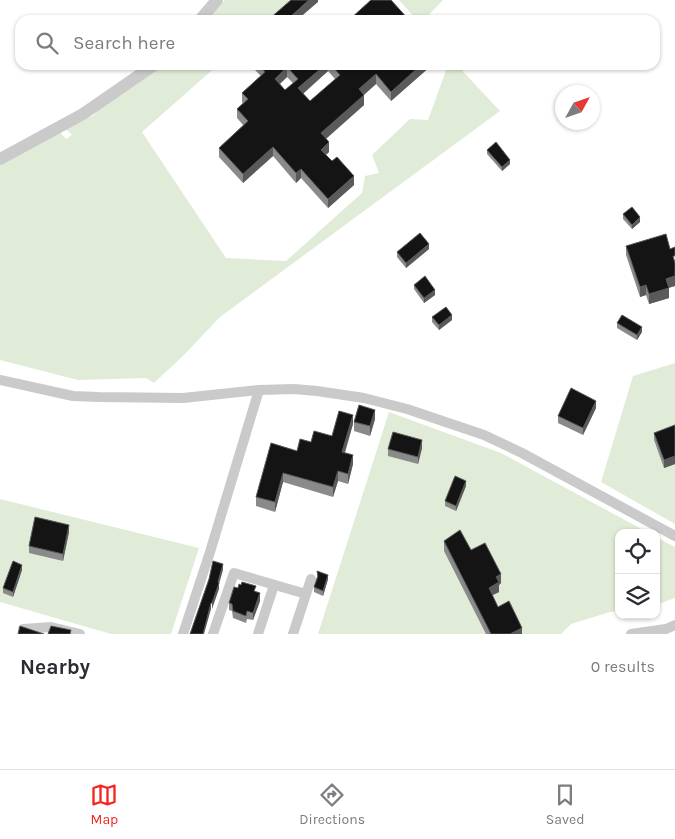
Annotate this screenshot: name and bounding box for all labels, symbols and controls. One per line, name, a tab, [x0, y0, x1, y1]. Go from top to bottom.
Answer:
search box	[15, 15, 660, 70]
icon: search	[33, 29, 61, 57]
text: Search here	[73, 32, 175, 54]
north arrow	[555, 85, 600, 130]
map controls	[615, 529, 660, 619]
button: locate	[615, 529, 660, 574]
button: layers	[615, 574, 660, 619]
text: Nearby	[20, 655, 90, 679]
text: 0 results	[591, 657, 655, 676]
tab: Map	[90, 781, 118, 828]
tab: Directions	[299, 781, 365, 828]
tab: Saved	[546, 781, 585, 828]

